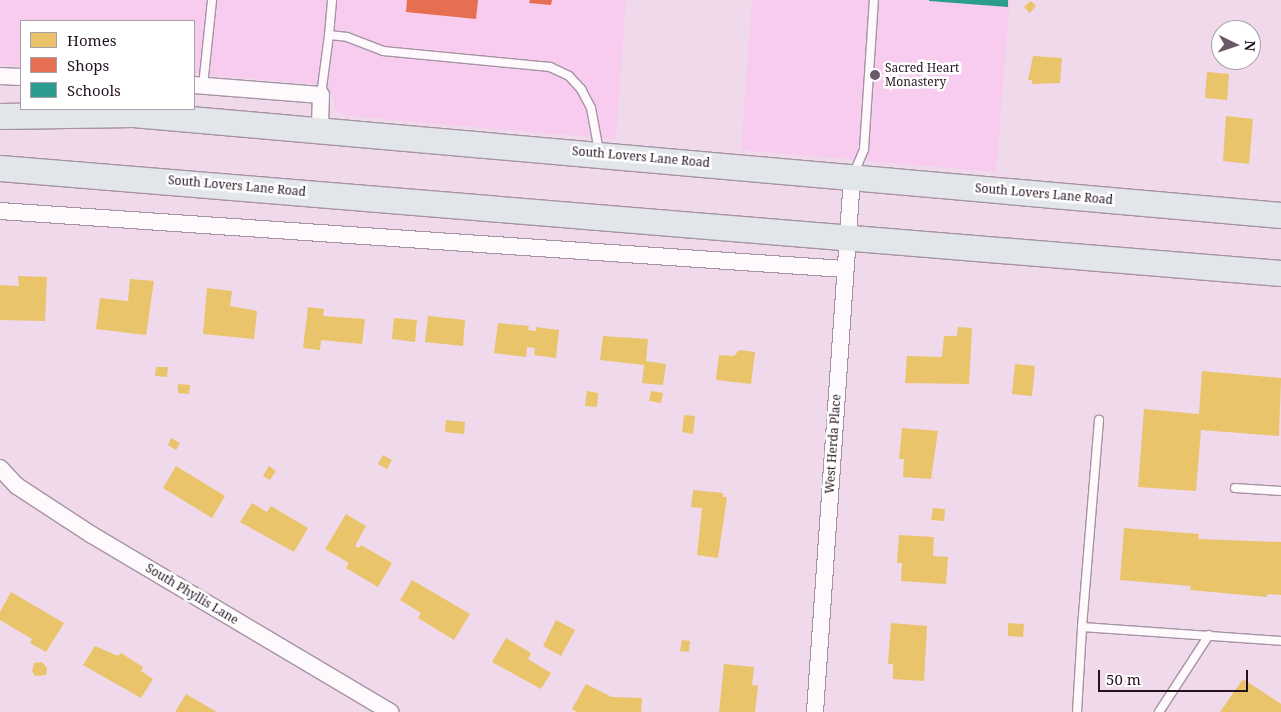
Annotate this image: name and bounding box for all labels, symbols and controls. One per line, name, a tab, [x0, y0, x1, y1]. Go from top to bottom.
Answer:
legend	[20, 20, 195, 110]
north arrow	[1211, 20, 1261, 70]
text: Homes	[67, 30, 117, 50]
text: N	[1241, 40, 1260, 52]
text: Shops	[67, 55, 109, 75]
place label: Sacred Heart Monastery	[885, 61, 959, 89]
marker: Sacred Heart Monastery	[869, 69, 881, 81]
text: Schools	[67, 80, 121, 100]
street label: South Lovers Lane Road	[571, 144, 711, 170]
street label: South Lovers Lane Road	[167, 173, 307, 199]
street label: South Lovers Lane Road	[974, 181, 1114, 207]
street label: West Herda Place	[822, 394, 844, 494]
street label: South Phyllis Lane	[143, 561, 241, 627]
scale bar	[1101, 660, 1251, 692]
text: 50 m	[1106, 669, 1141, 689]

